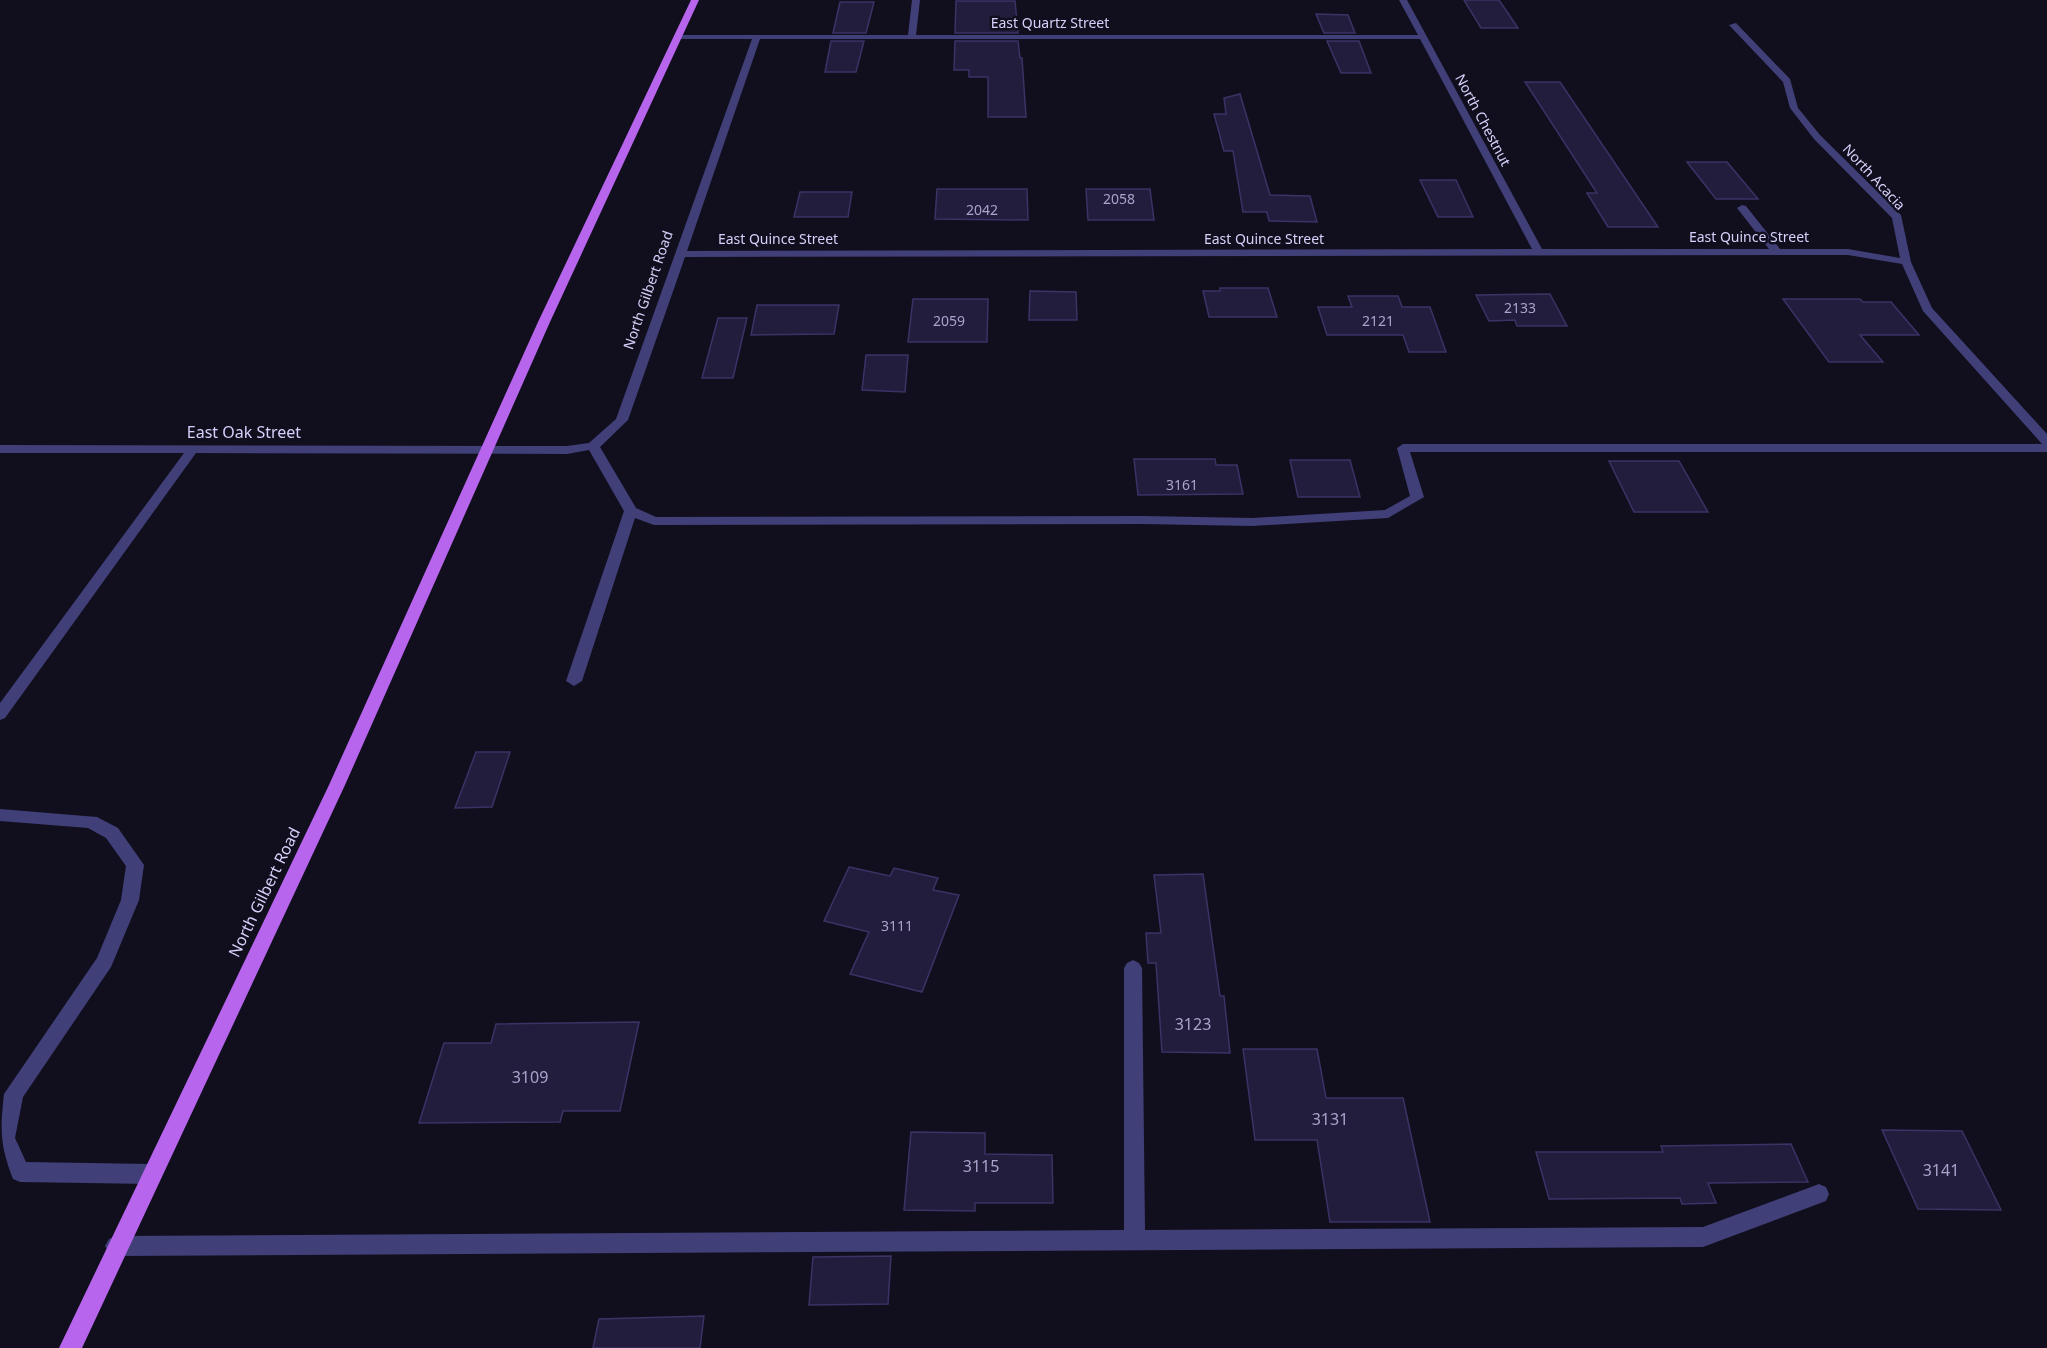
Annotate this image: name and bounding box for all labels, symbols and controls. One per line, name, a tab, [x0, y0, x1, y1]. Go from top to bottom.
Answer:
street label: East Quartz Street	[991, 13, 1109, 32]
street label: North Chestnut	[1451, 70, 1516, 169]
street label: North Acacia	[1839, 139, 1910, 214]
house number: 2058	[1103, 189, 1135, 208]
house number: 2042	[966, 200, 998, 219]
street label: East Quince Street	[1689, 227, 1809, 246]
street label: North Gilbert Road	[618, 228, 677, 352]
street label: East Quince Street	[718, 229, 838, 248]
street label: East Quince Street	[1204, 229, 1324, 248]
house number: 2133	[1504, 298, 1536, 317]
house number: 2059	[933, 311, 965, 330]
house number: 2121	[1362, 311, 1394, 330]
street label: East Oak Street	[187, 421, 301, 443]
house number: 3161	[1166, 475, 1198, 494]
street label: North Gilbert Road	[223, 823, 305, 961]
house number: 3111	[881, 916, 913, 935]
house number: 3123	[1175, 1013, 1211, 1035]
house number: 3109	[512, 1066, 548, 1088]
house number: 3131	[1312, 1108, 1348, 1130]
house number: 3115	[963, 1155, 999, 1177]
house number: 3141	[1923, 1159, 1959, 1181]

